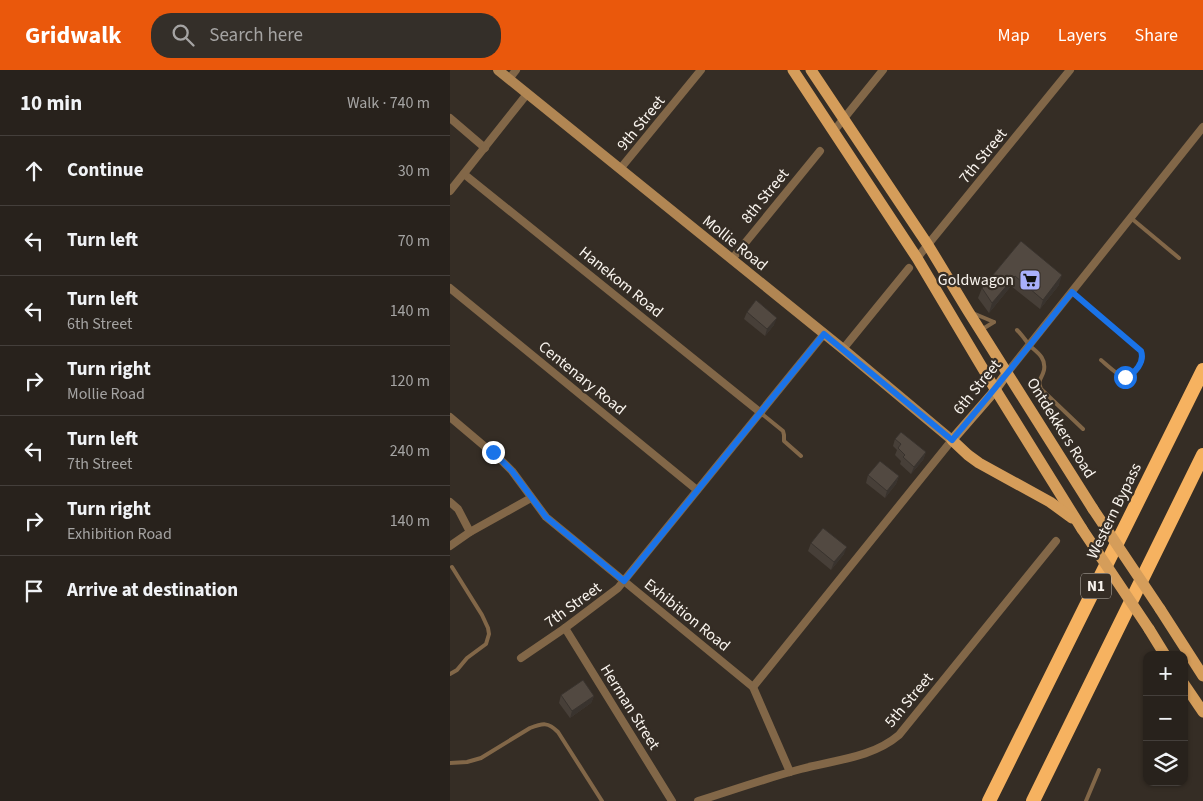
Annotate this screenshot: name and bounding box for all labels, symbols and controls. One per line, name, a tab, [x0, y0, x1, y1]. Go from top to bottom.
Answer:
search box	[151, 13, 501, 58]
text: Gridwalk	[25, 18, 121, 53]
icon: search	[169, 21, 197, 49]
text: Search here	[209, 22, 303, 49]
text: Map	[998, 23, 1030, 48]
text: Layers	[1058, 23, 1107, 48]
text: Share	[1135, 23, 1178, 48]
text: 10 min	[20, 88, 82, 118]
street label: 9th Street	[612, 90, 670, 155]
text: Walk · 740 m	[347, 92, 430, 114]
street label: 7th Street	[954, 123, 1012, 188]
icon: ahead	[20, 157, 48, 185]
text: Continue	[67, 157, 144, 184]
text: 30 m	[398, 160, 430, 182]
street label: 8th Street	[736, 163, 794, 228]
street label: Mollie Road	[698, 210, 772, 276]
icon: left	[20, 227, 48, 255]
text: Turn left	[67, 227, 138, 254]
text: 70 m	[398, 230, 430, 252]
street label: Hanekom Road	[574, 241, 668, 323]
supermarket icon: Goldwagon	[1018, 268, 1042, 292]
place label: Goldwagon	[938, 269, 1014, 291]
text: Turn left	[67, 286, 138, 313]
icon: left	[20, 297, 48, 325]
text: 140 m	[390, 300, 430, 322]
text: 6th Street	[67, 313, 132, 335]
street label: Centenary Road	[534, 336, 630, 420]
street label: 6th Street	[948, 354, 1006, 419]
text: Turn right	[67, 356, 151, 383]
route start	[1114, 366, 1137, 389]
icon: right	[20, 367, 48, 395]
text: 120 m	[390, 370, 430, 392]
street label: Ontdekkers Road	[1021, 374, 1101, 482]
text: Mollie Road	[67, 383, 145, 405]
text: Turn left	[67, 426, 138, 453]
icon: left	[20, 437, 48, 465]
text: 240 m	[390, 440, 430, 462]
route end	[482, 441, 505, 464]
text: 7th Street	[67, 453, 132, 475]
street label: Western Bypass	[1081, 459, 1147, 563]
text: Turn right	[67, 496, 151, 523]
icon: right	[20, 507, 48, 535]
text: 140 m	[390, 510, 430, 532]
text: Exhibition Road	[67, 523, 172, 545]
street label: Exhibition Road	[639, 573, 735, 657]
road number: N1	[1081, 574, 1111, 598]
icon: arrive	[20, 577, 48, 605]
text: Arrive at destination	[67, 577, 238, 604]
street label: 7th Street	[540, 577, 606, 633]
map controls	[1143, 651, 1188, 786]
button: +	[1143, 651, 1188, 696]
street label: Herman Street	[595, 660, 665, 755]
street label: 5th Street	[880, 667, 939, 732]
button: −	[1143, 696, 1188, 741]
button: layers	[1143, 741, 1188, 786]

